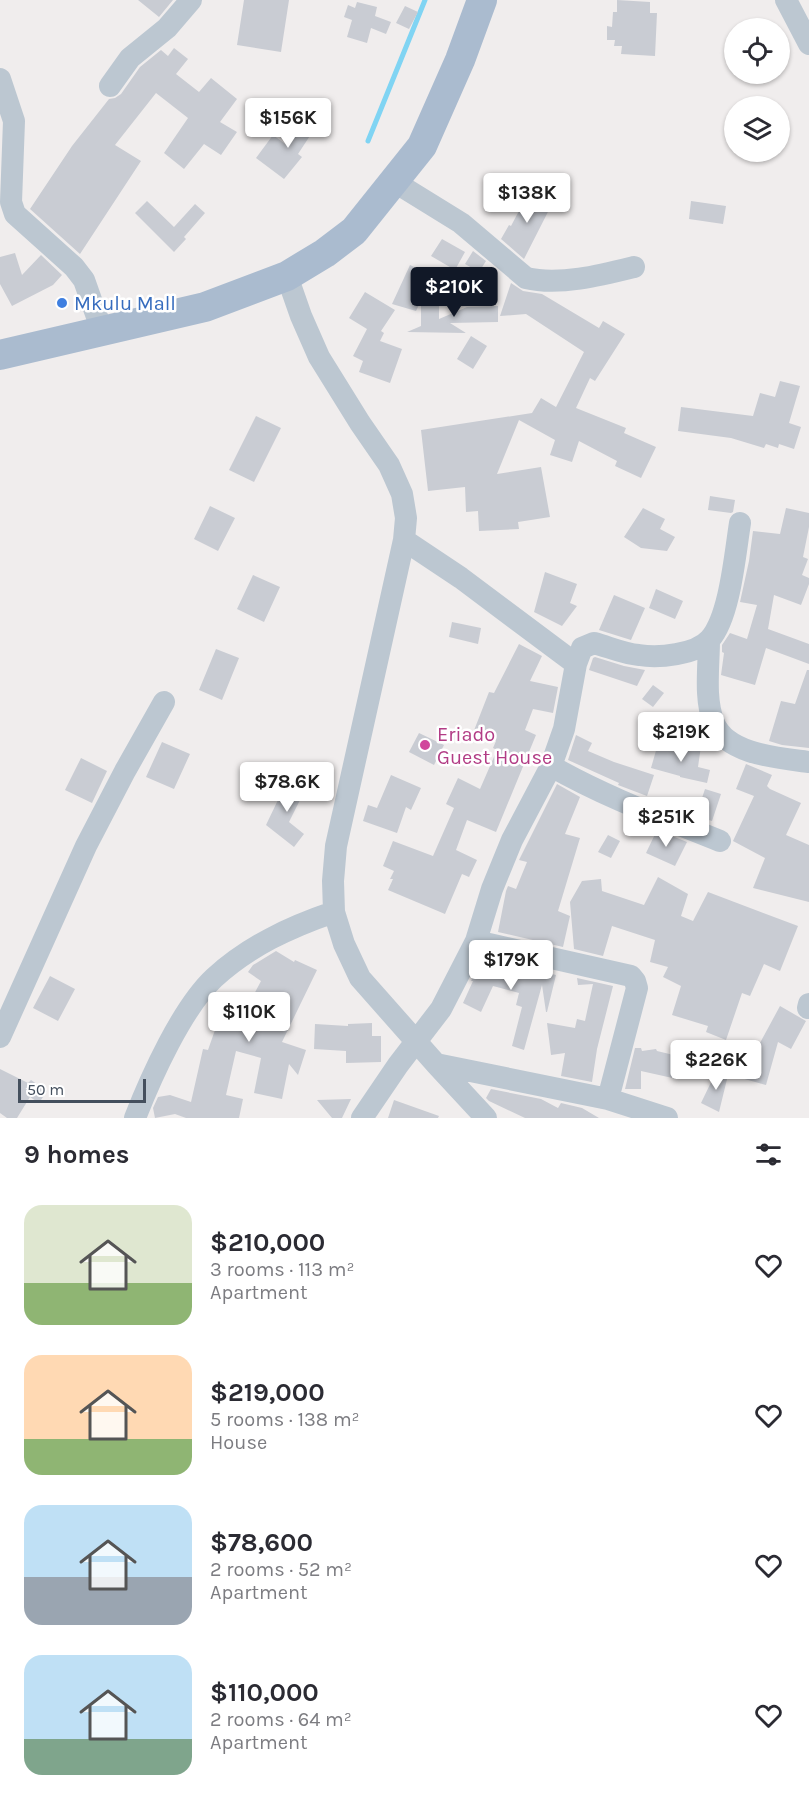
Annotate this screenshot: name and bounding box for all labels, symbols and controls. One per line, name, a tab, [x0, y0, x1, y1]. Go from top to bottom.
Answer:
map controls	[724, 18, 790, 162]
button: locate	[724, 18, 790, 84]
button: layers	[724, 96, 790, 162]
pin: $156K	[246, 98, 330, 149]
text: $156K	[259, 106, 317, 129]
pin: $138K	[485, 173, 569, 224]
text: $138K	[497, 181, 557, 204]
pin: $210K	[412, 267, 496, 318]
text: $210K	[425, 275, 483, 298]
place label: Mkulu Mall	[74, 292, 176, 315]
marker: Mkulu Mall	[55, 296, 69, 310]
pin: $219K	[639, 712, 723, 763]
text: $219K	[652, 720, 710, 743]
place label: Eriado Guest House	[437, 723, 552, 769]
marker: Eriado Guest House	[418, 738, 432, 752]
pin: $78.6K	[238, 762, 336, 813]
text: $78.6K	[254, 770, 320, 793]
pin: $251K	[624, 797, 708, 848]
text: $251K	[637, 805, 695, 828]
pin: $179K	[469, 940, 553, 991]
text: $179K	[483, 948, 539, 971]
pin: $110K	[207, 992, 291, 1043]
text: $110K	[222, 1000, 276, 1023]
pin: $226K	[674, 1040, 758, 1091]
text: $226K	[684, 1048, 748, 1071]
scale bar	[18, 1076, 146, 1104]
text: 50 m	[27, 1080, 64, 1099]
icon: filters	[752, 1138, 785, 1171]
text: 9 homes	[24, 1139, 130, 1170]
text: $210,000	[210, 1227, 325, 1258]
icon: home	[72, 1229, 144, 1301]
icon: heart	[752, 1249, 785, 1282]
text: 3 rooms · 113 m²	[210, 1258, 354, 1281]
text: Apartment	[210, 1281, 308, 1304]
text: $219,000	[210, 1377, 325, 1408]
icon: home	[72, 1379, 144, 1451]
icon: heart	[752, 1399, 785, 1432]
text: 5 rooms · 138 m²	[210, 1408, 360, 1431]
text: House	[210, 1431, 267, 1454]
text: $78,600	[210, 1527, 313, 1558]
icon: home	[72, 1529, 144, 1601]
icon: heart	[752, 1549, 785, 1582]
text: 2 rooms · 52 m²	[210, 1558, 352, 1581]
text: Apartment	[210, 1581, 308, 1604]
text: $110,000	[210, 1677, 319, 1708]
icon: home	[72, 1679, 144, 1751]
icon: heart	[752, 1699, 785, 1732]
text: 2 rooms · 64 m²	[210, 1708, 352, 1731]
text: Apartment	[210, 1731, 308, 1754]

